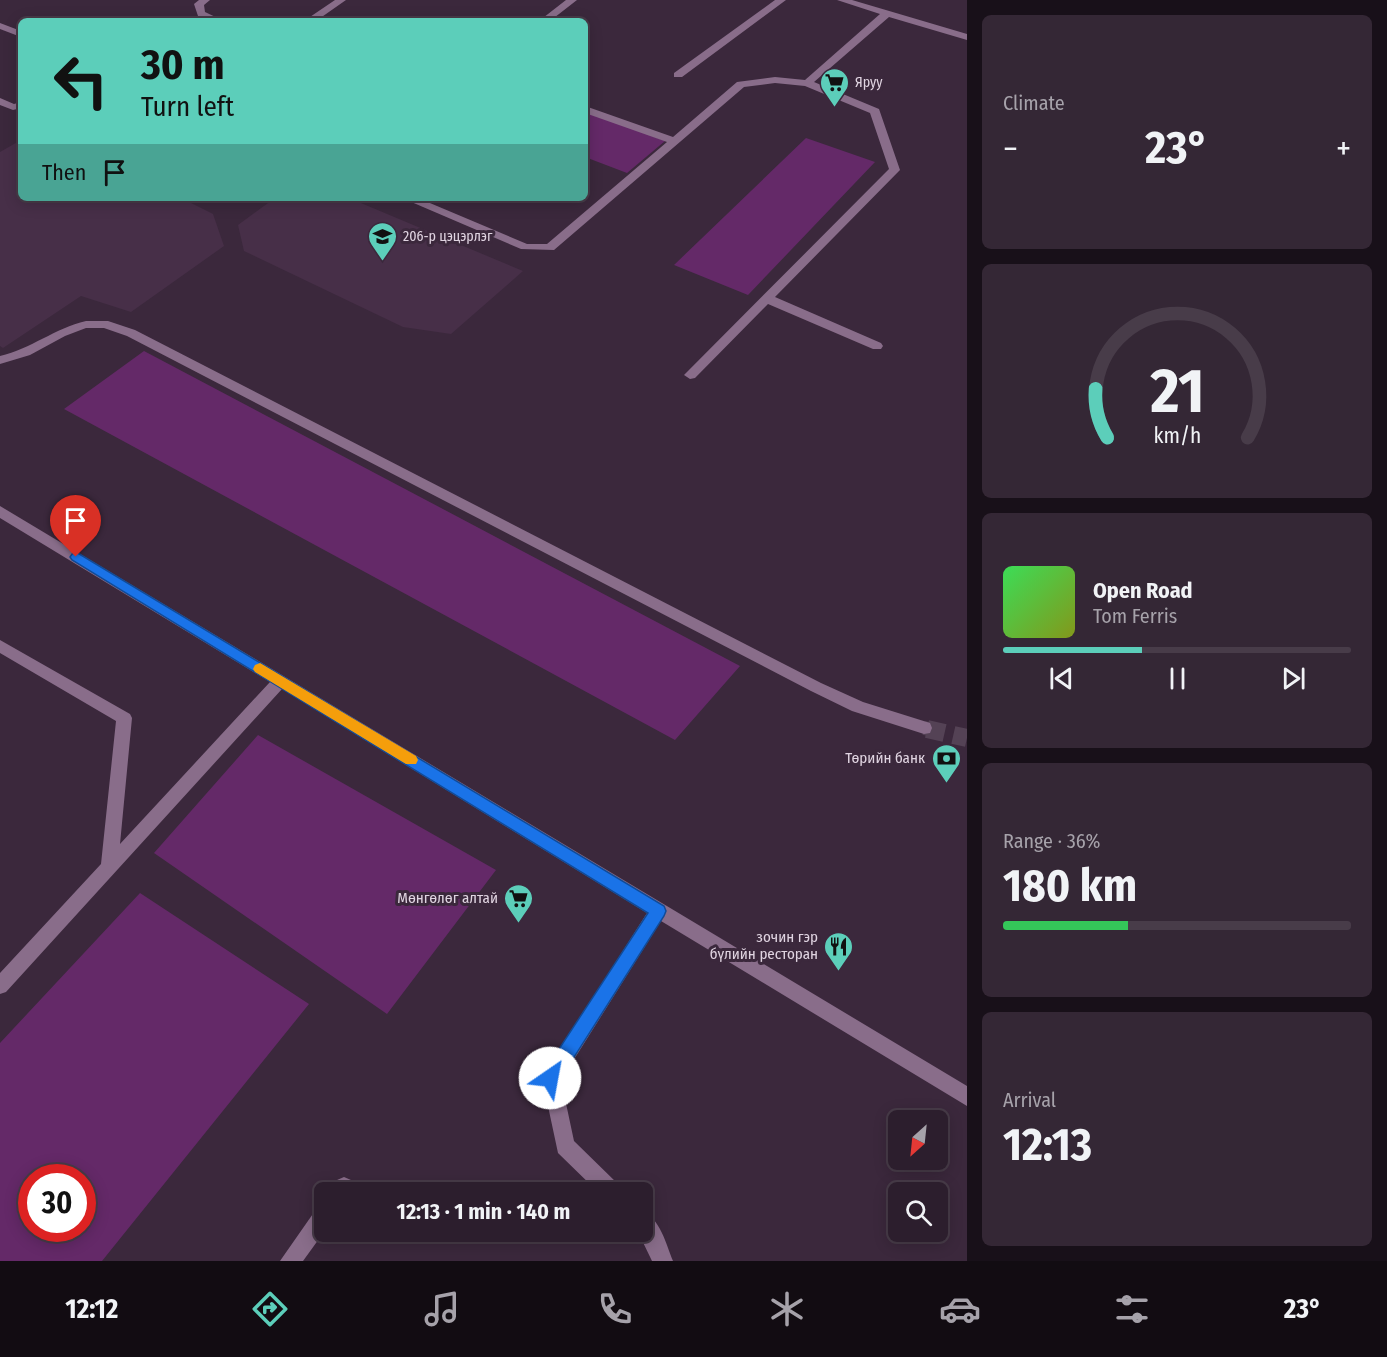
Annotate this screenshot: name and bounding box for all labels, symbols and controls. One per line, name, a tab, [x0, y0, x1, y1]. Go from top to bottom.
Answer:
text: 30 m	[141, 40, 225, 90]
icon: left	[42, 42, 120, 120]
supermarket icon: Яруу	[818, 66, 850, 108]
place label: Яруу	[855, 74, 883, 91]
text: Turn left	[141, 91, 234, 123]
text: Climate	[1003, 91, 1065, 115]
text: 23°	[1145, 121, 1209, 175]
text: −	[1003, 129, 1018, 169]
text: +	[1336, 129, 1351, 169]
icon: arrive	[98, 156, 131, 189]
text: Then	[42, 159, 86, 186]
school or university icon: 206-р цэцэрлэг	[366, 220, 398, 262]
place label: 206-р цэцэрлэг	[403, 228, 493, 245]
text: 21	[1149, 354, 1204, 429]
text: km/h	[1153, 424, 1201, 450]
pin	[50, 495, 101, 557]
icon: arrive	[59, 504, 92, 537]
text: Open Road	[1093, 577, 1193, 604]
text: Tom Ferris	[1093, 604, 1177, 628]
icon: previous	[1045, 662, 1078, 695]
icon: pause	[1161, 662, 1194, 695]
icon: next	[1277, 662, 1310, 695]
bank icon: Төрийн банк	[930, 742, 962, 784]
place label: Төрийн банк	[845, 749, 925, 767]
text: Range · 36%	[1003, 829, 1101, 853]
text: 180 km	[1003, 859, 1137, 913]
supermarket icon: Мөнгөлөг алтай	[503, 882, 535, 924]
place label: Мөнгөлөг алтай	[397, 889, 498, 907]
place label: зочин гэр бүлийн ресторан	[710, 928, 818, 963]
restaurant icon: зочин гэр бүлийн ресторан	[823, 930, 855, 972]
position arrow	[518, 1046, 582, 1110]
text: Arrival	[1003, 1088, 1056, 1112]
north arrow	[888, 1110, 948, 1170]
map controls	[888, 1110, 948, 1242]
text: 12:13	[1003, 1118, 1092, 1172]
speed limit sign: 30	[18, 1164, 96, 1242]
button: search	[888, 1182, 948, 1242]
text: 12:13 · 1 min · 140 m	[397, 1198, 570, 1225]
icon: directions	[249, 1288, 291, 1330]
icon: music	[421, 1288, 463, 1330]
icon: phone	[594, 1288, 636, 1330]
icon: climate	[766, 1288, 808, 1330]
icon: car	[939, 1288, 981, 1330]
icon: filters	[1111, 1288, 1153, 1330]
text: 12:12	[65, 1293, 118, 1325]
text: 23°	[1284, 1293, 1322, 1325]

